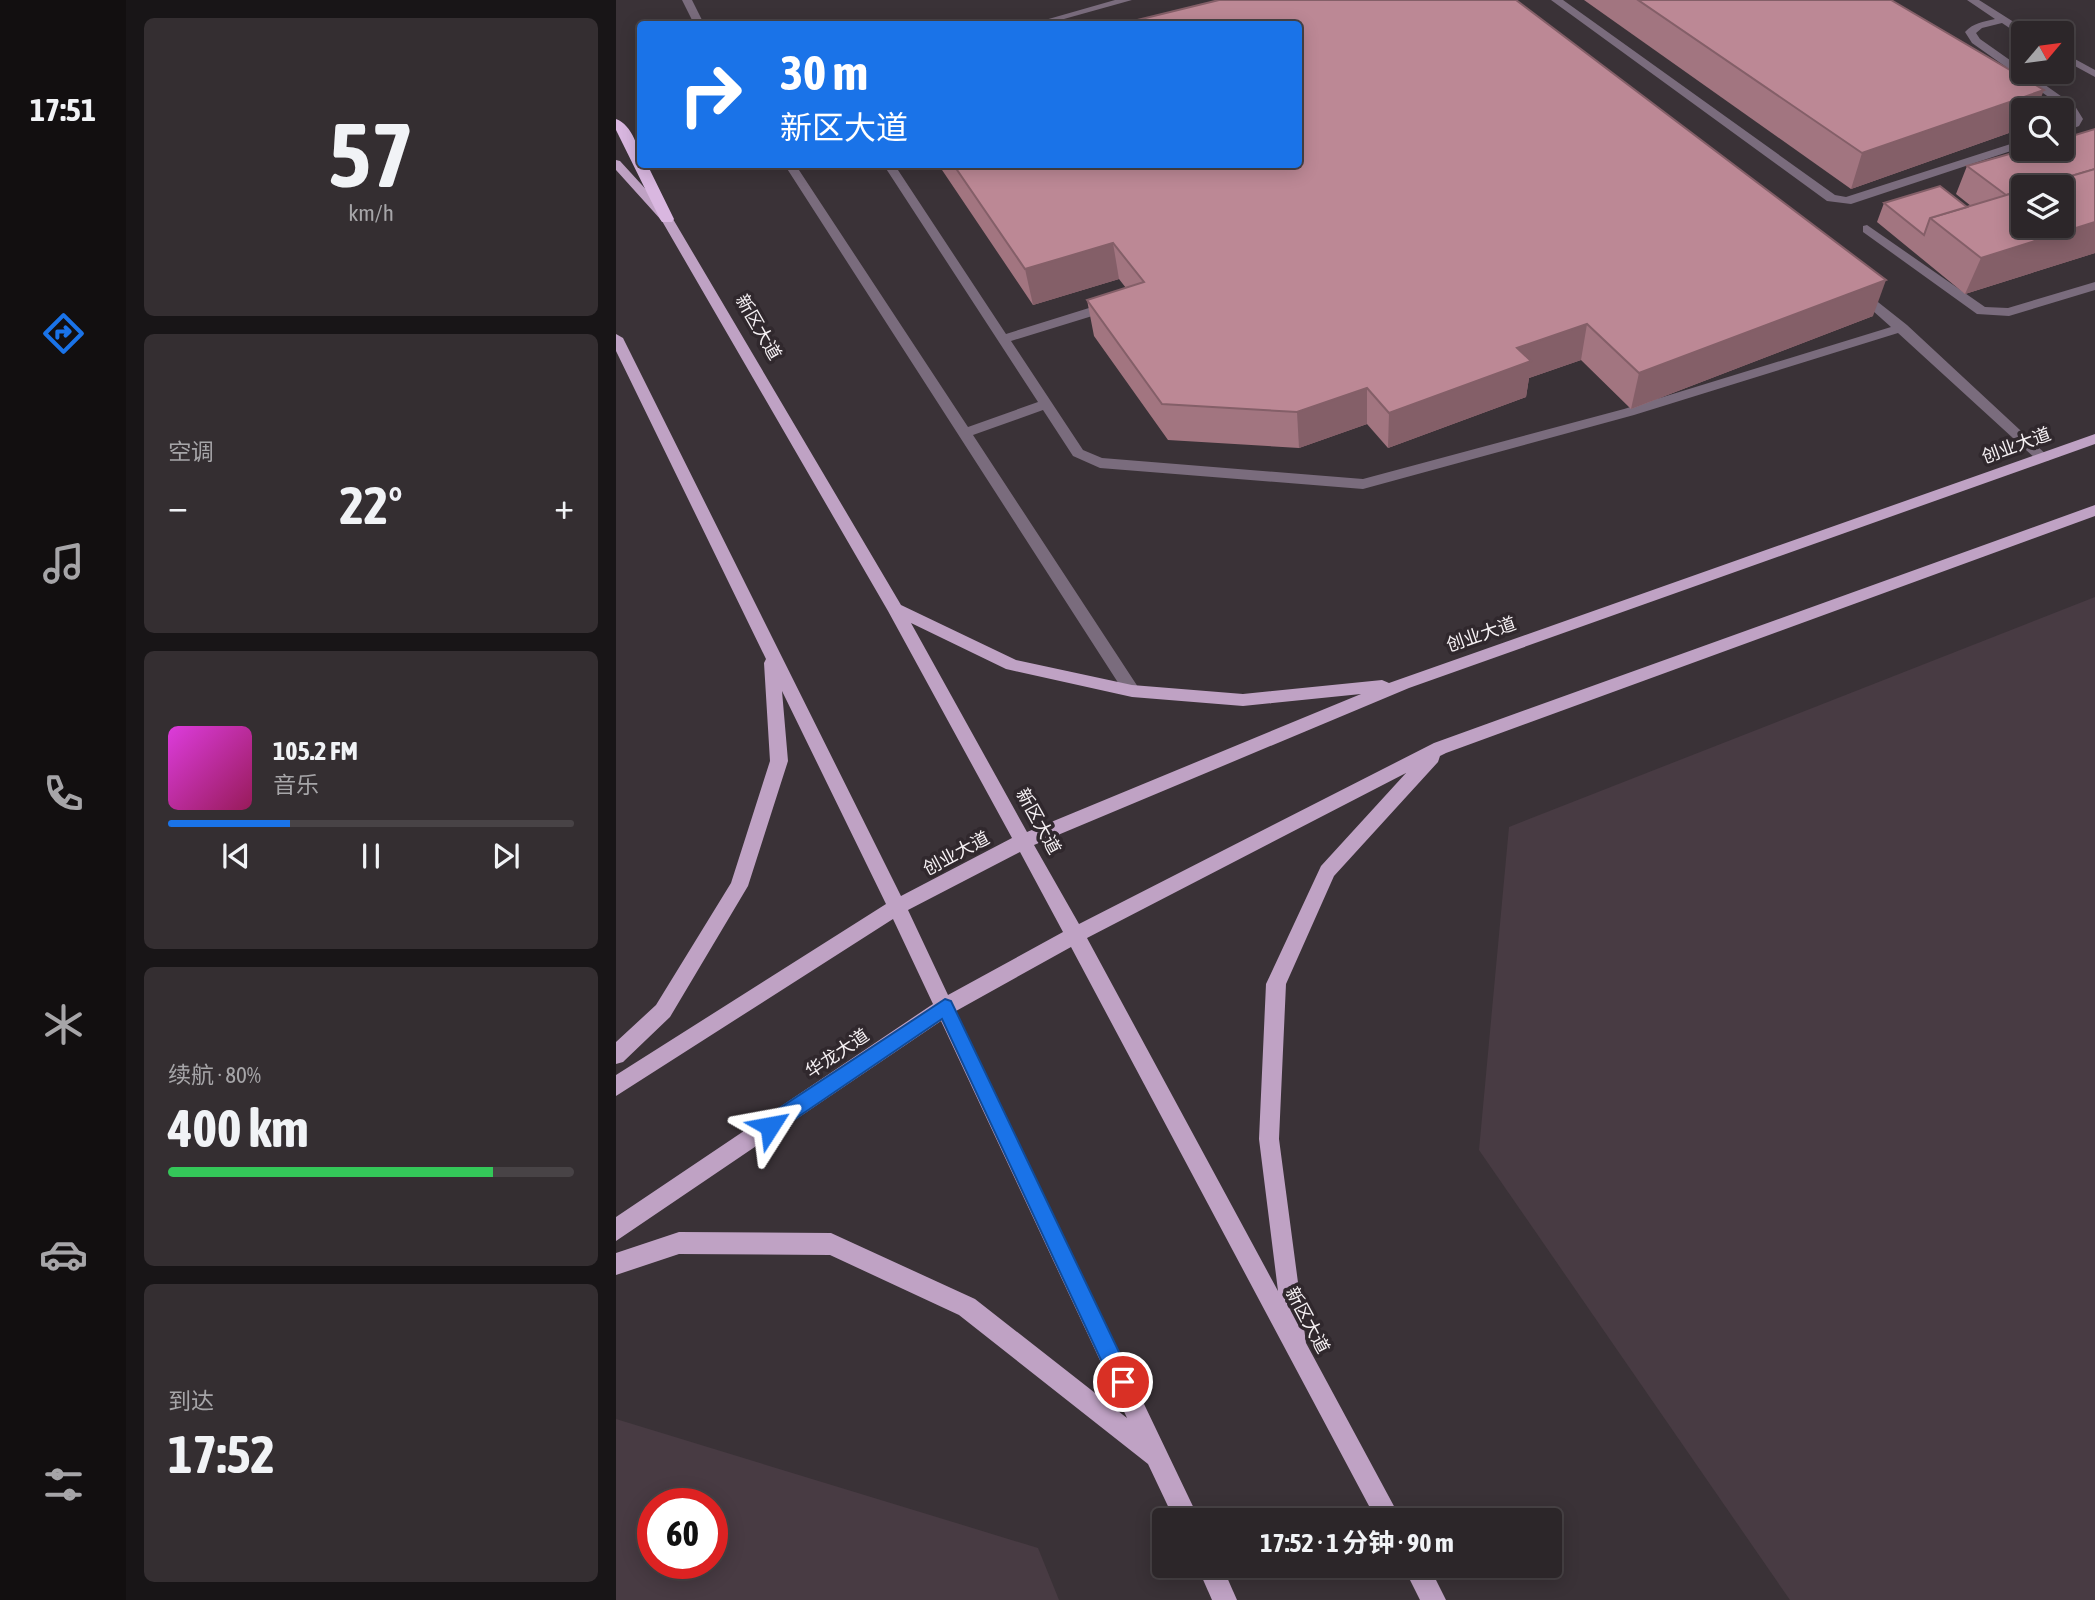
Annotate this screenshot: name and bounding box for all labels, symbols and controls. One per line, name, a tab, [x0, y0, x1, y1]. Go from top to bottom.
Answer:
north arrow	[2011, 21, 2074, 84]
map controls	[2011, 21, 2074, 238]
text: 30 m	[780, 44, 868, 100]
icon: right	[665, 49, 756, 140]
text: 17:51	[30, 91, 96, 128]
button: search	[2011, 98, 2074, 161]
text: 57	[328, 102, 414, 206]
text: 新区大道	[780, 109, 908, 146]
button: layers	[2011, 175, 2074, 238]
text: km/h	[348, 200, 394, 226]
street label: 新区大道	[732, 291, 786, 363]
icon: directions	[39, 309, 88, 358]
street label: 创业大道	[1979, 423, 2053, 467]
text: 空调	[168, 439, 214, 465]
text: 22°	[339, 475, 403, 535]
text: −	[168, 484, 188, 527]
text: +	[554, 484, 574, 527]
icon: music	[39, 539, 88, 588]
street label: 创业大道	[1444, 612, 1518, 656]
text: 105.2 FM	[273, 736, 358, 766]
icon: phone	[39, 769, 88, 818]
text: 音乐	[273, 772, 319, 798]
street label: 新区大道	[1012, 784, 1066, 858]
street label: 创业大道	[919, 827, 993, 879]
icon: previous	[217, 837, 255, 875]
icon: pause	[352, 837, 390, 875]
icon: next	[487, 837, 525, 875]
icon: climate	[39, 1000, 88, 1049]
street label: 华龙大道	[801, 1024, 873, 1082]
text: 续航 · 80%	[168, 1062, 261, 1088]
position arrow	[733, 1089, 807, 1163]
text: 400 km	[168, 1098, 309, 1158]
icon: car	[39, 1230, 88, 1279]
street label: 新区大道	[1282, 1283, 1334, 1357]
pin	[1093, 1352, 1153, 1412]
icon: arrive	[1104, 1363, 1142, 1401]
text: 到达	[168, 1388, 214, 1414]
text: 17:52	[168, 1424, 275, 1484]
icon: filters	[39, 1460, 88, 1509]
speed limit sign: 60	[637, 1488, 728, 1579]
text: 17:52 · 1 分钟 · 90 m	[1260, 1528, 1454, 1558]

